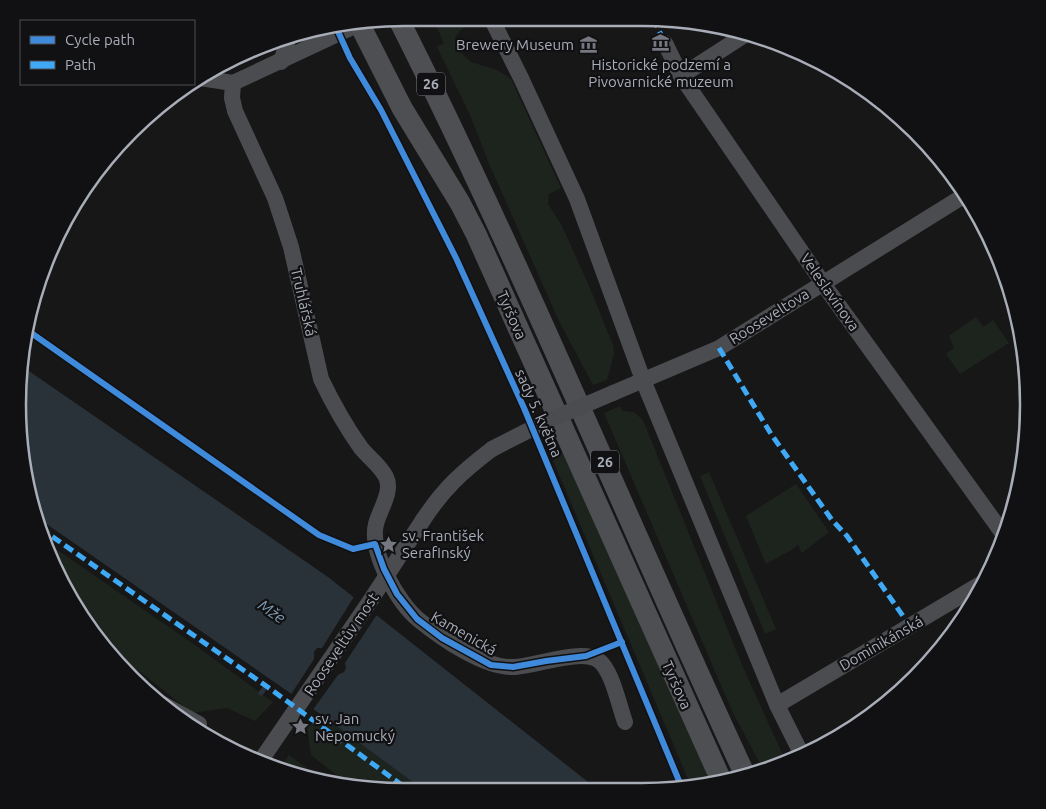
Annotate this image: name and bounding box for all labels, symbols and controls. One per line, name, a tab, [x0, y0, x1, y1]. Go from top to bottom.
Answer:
legend	[20, 20, 195, 85]
text: Cycle path	[65, 31, 135, 48]
museum icon: Historické podzemí a Pivovarnické muzeum	[651, 33, 671, 53]
museum icon: Brewery Museum	[578, 34, 598, 54]
place label: Brewery Museum	[456, 36, 574, 53]
text: Path	[65, 56, 96, 73]
place label: Historické podzemí a Pivovarnické muzeum	[588, 56, 734, 90]
road number: 26	[417, 72, 445, 96]
street label: Veleslavínova	[797, 250, 863, 334]
street label: Truhlářská	[288, 266, 320, 338]
street label: Rooseveltova	[726, 285, 812, 347]
street label: Tyršova	[494, 288, 530, 342]
street label: sady 5. května	[512, 366, 566, 460]
road number: 26	[591, 451, 619, 474]
place label: sv. František Serafinský	[402, 527, 484, 561]
place icon: sv. František Serafinský	[378, 534, 398, 554]
street label: Rooseveltův most	[300, 589, 382, 699]
water label: Mže	[255, 595, 289, 627]
street label: Kamenická	[428, 608, 500, 658]
street label: Dominikánská	[836, 612, 926, 674]
street label: Tyršova	[659, 658, 695, 712]
place label: sv. Jan Nepomucký	[315, 710, 395, 744]
place icon: sv. Jan Nepomucký	[291, 717, 311, 737]

